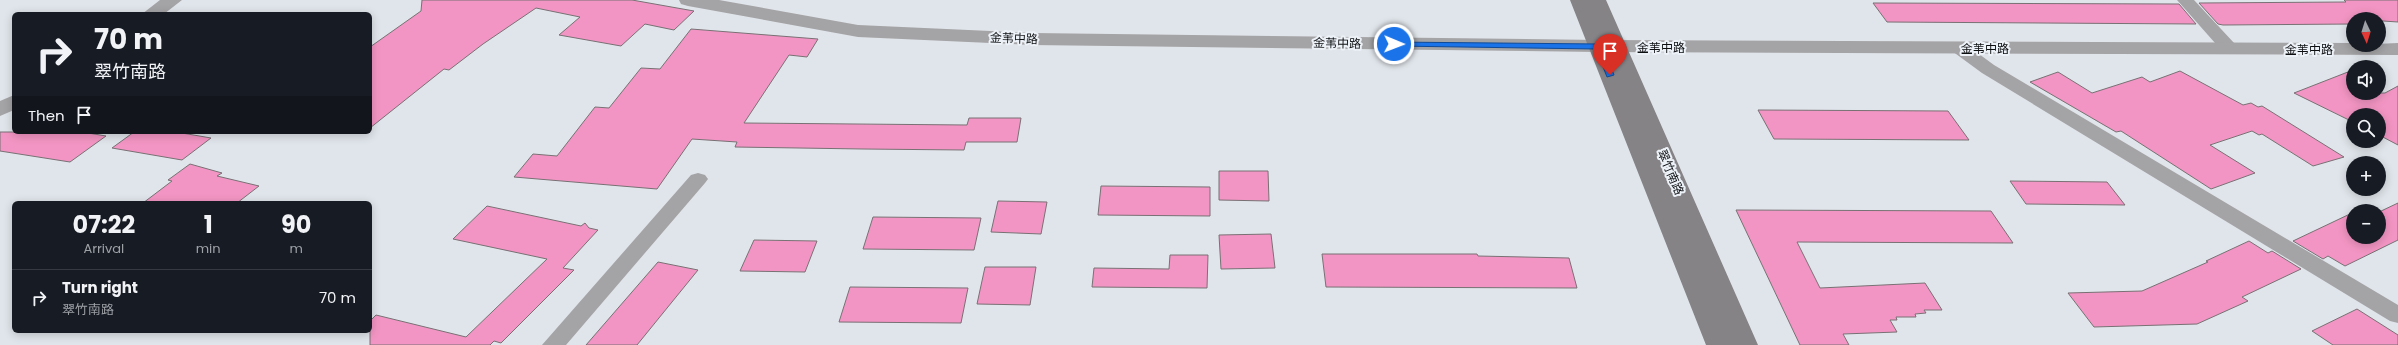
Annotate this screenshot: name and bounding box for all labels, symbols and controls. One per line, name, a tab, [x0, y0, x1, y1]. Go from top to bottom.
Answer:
north arrow	[2346, 12, 2386, 52]
map controls	[2346, 12, 2386, 244]
text: 70 m	[94, 20, 163, 59]
position arrow	[1373, 23, 1415, 65]
icon: right	[28, 28, 80, 80]
street label: 金苇中路	[990, 29, 1038, 47]
street label: 金苇中路	[1313, 34, 1361, 52]
pin	[1593, 34, 1627, 75]
street label: 金苇中路	[1637, 39, 1685, 56]
icon: arrive	[1599, 40, 1621, 62]
street label: 金苇中路	[1961, 40, 2009, 57]
street label: 金苇中路	[2285, 41, 2333, 58]
text: 翠竹南路	[94, 59, 166, 84]
button: sound	[2346, 60, 2386, 100]
icon: arrive	[73, 104, 95, 126]
text: Then	[28, 105, 65, 126]
button: search	[2346, 108, 2386, 148]
street label: 翠竹南路	[1654, 147, 1688, 197]
button: +	[2346, 156, 2386, 196]
button: −	[2346, 204, 2386, 244]
text: 07:22	[72, 208, 135, 241]
text: 1	[204, 208, 213, 241]
text: 90	[281, 208, 312, 241]
text: Arrival	[83, 239, 124, 258]
text: min	[196, 239, 221, 258]
text: m	[290, 239, 303, 258]
text: Turn right	[62, 277, 138, 298]
icon: right	[28, 287, 50, 309]
text: 70 m	[319, 287, 356, 308]
text: 翠竹南路	[62, 300, 114, 319]

